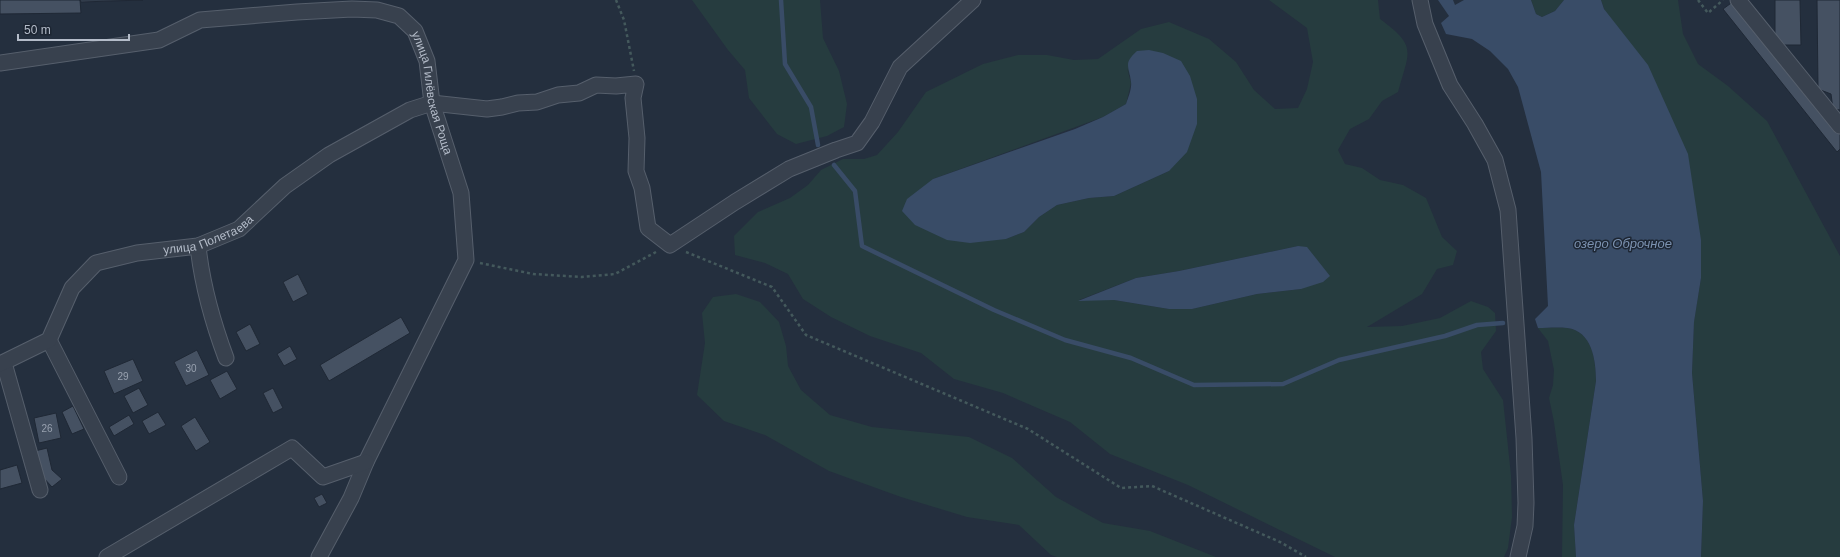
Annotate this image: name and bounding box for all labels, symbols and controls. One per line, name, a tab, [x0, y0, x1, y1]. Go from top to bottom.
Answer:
scale bar	[18, 16, 129, 42]
text: 50 m	[24, 23, 51, 37]
street label: улица Гилёвская Роща	[409, 29, 455, 157]
street label: улица Полетаева	[163, 212, 257, 257]
water label: озеро Оброчное	[1574, 236, 1672, 251]
house number: 30	[185, 363, 197, 374]
house number: 29	[117, 371, 129, 382]
house number: 26	[41, 423, 53, 434]

